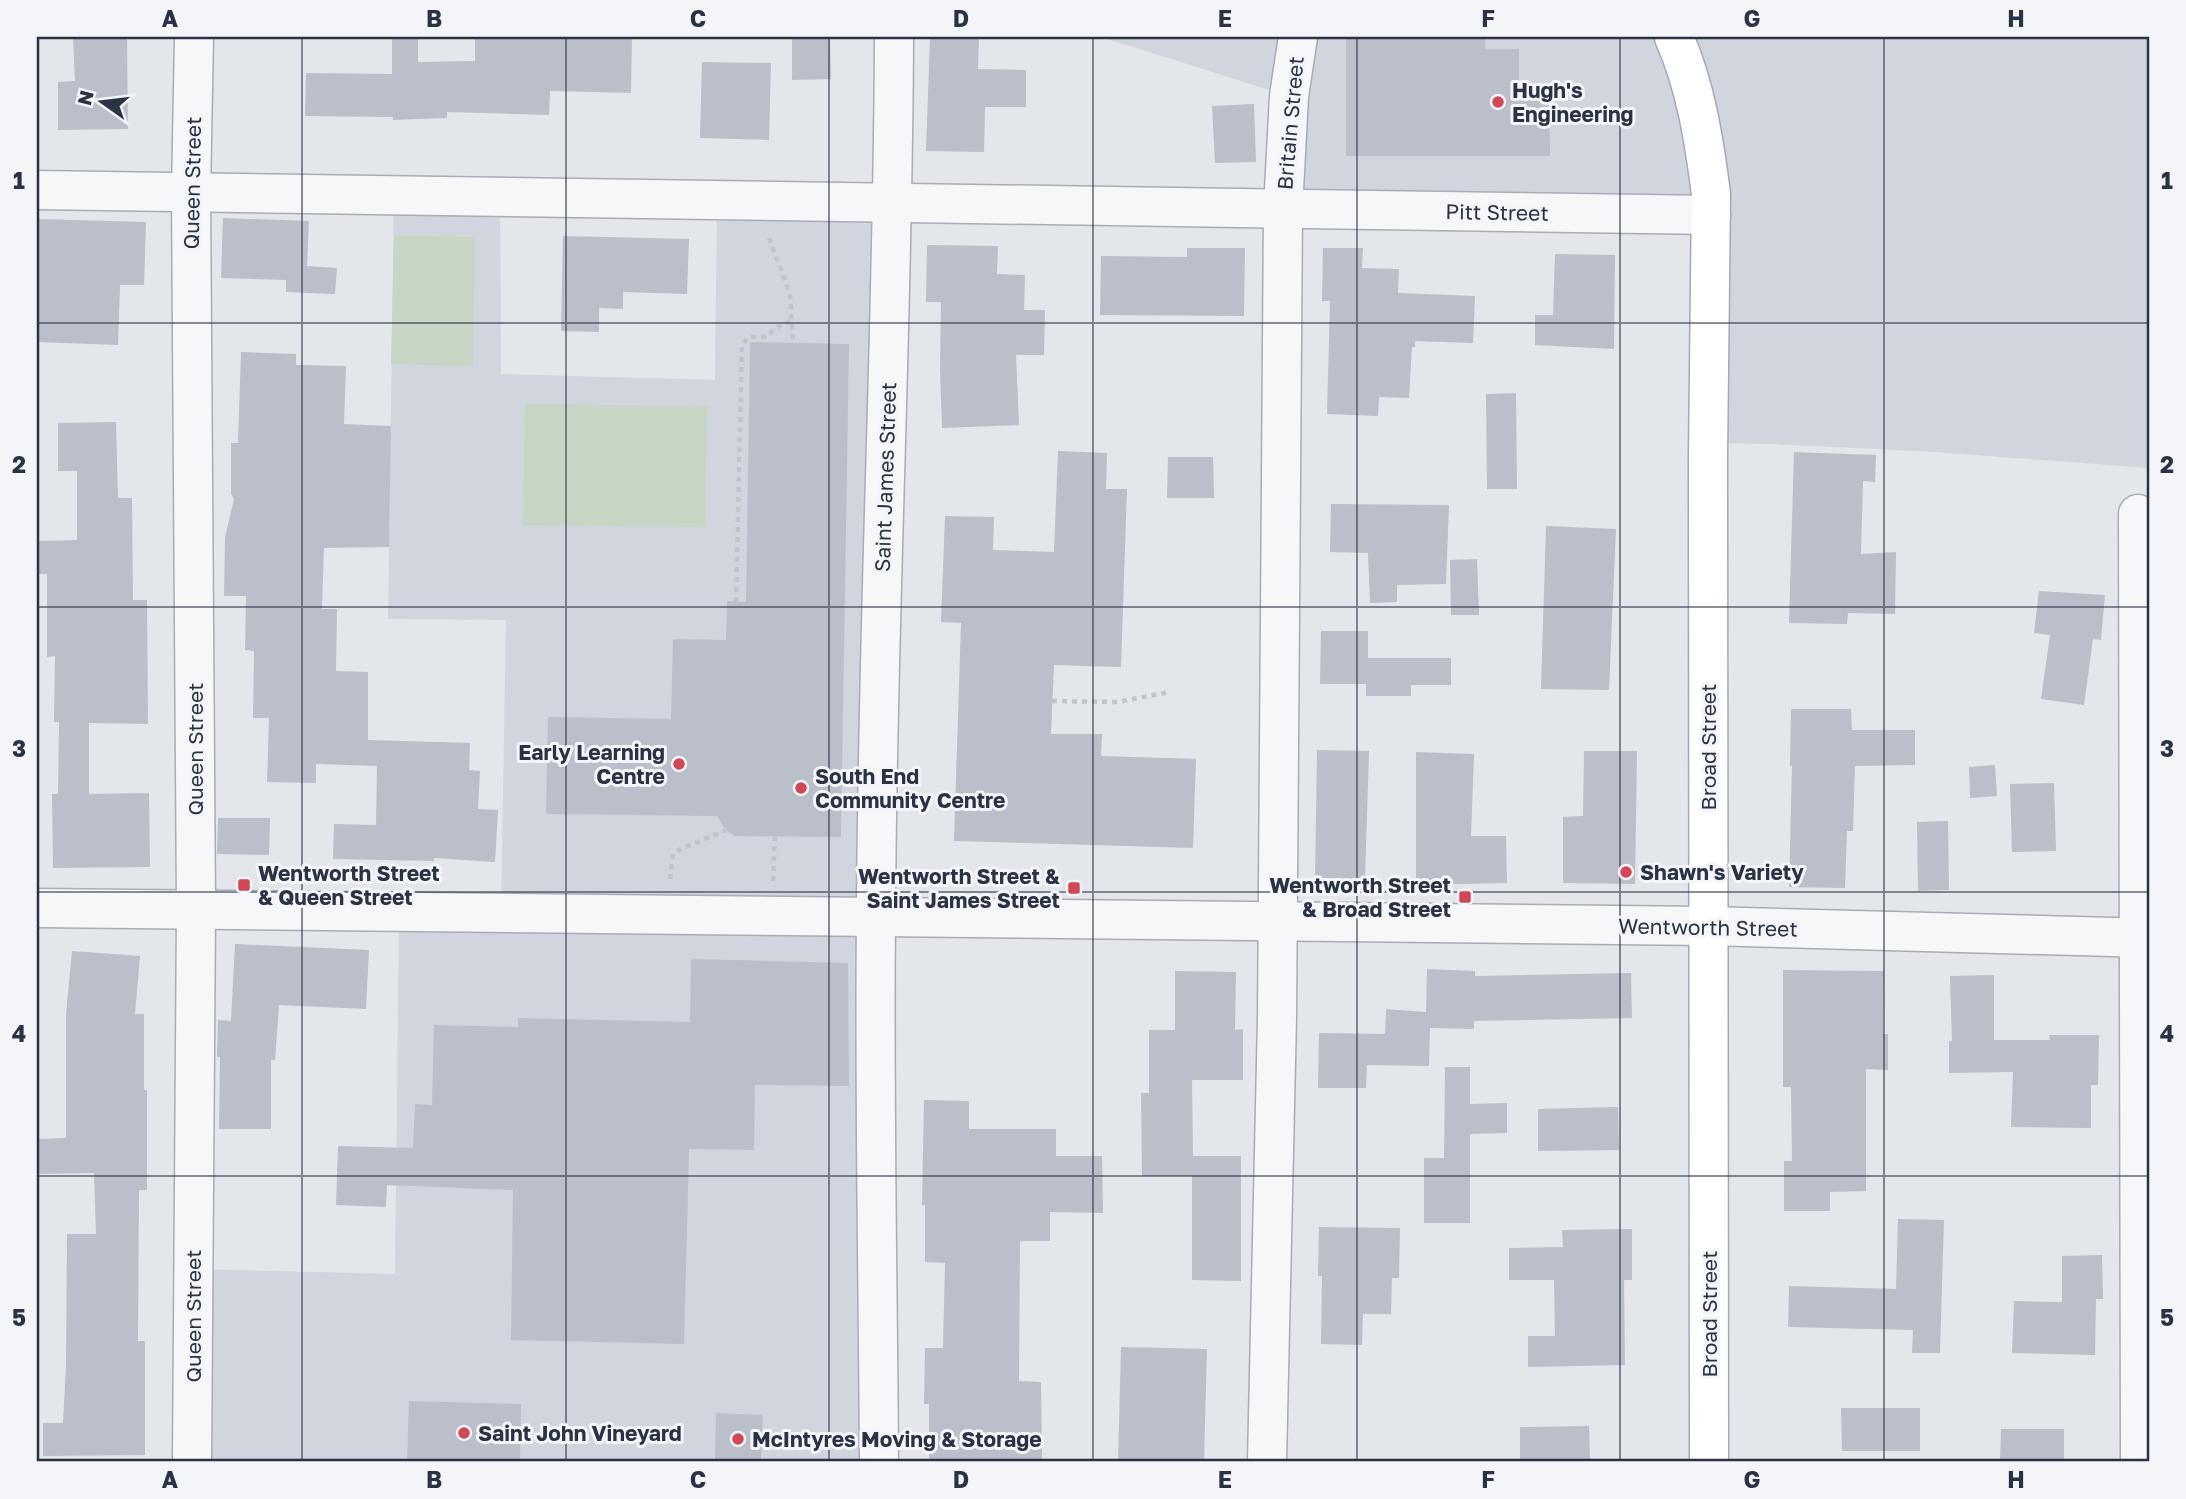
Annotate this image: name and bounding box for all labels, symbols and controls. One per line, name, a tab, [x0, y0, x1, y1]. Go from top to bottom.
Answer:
text: A	[162, 4, 179, 32]
text: B	[426, 4, 442, 32]
text: C	[690, 4, 706, 32]
text: D	[953, 4, 969, 32]
text: E	[1218, 4, 1232, 32]
text: F	[1481, 4, 1495, 32]
text: G	[1744, 4, 1760, 32]
text: H	[2007, 4, 2025, 32]
street label: Britain Street	[1271, 55, 1309, 191]
north arrow	[66, 66, 136, 136]
place label: Hugh's Engineering	[1512, 77, 1634, 127]
text: N	[72, 88, 98, 108]
marker: Hugh's Engineering	[1490, 94, 1506, 110]
street label: Queen Street	[178, 116, 206, 250]
text: 1	[13, 166, 25, 194]
text: 1	[2161, 166, 2173, 194]
street label: Pitt Street	[1445, 198, 1549, 226]
street label: Saint James Street	[869, 382, 901, 572]
text: 2	[12, 450, 26, 478]
text: 2	[2160, 450, 2174, 478]
street label: Queen Street	[182, 683, 208, 815]
street label: Broad Street	[1695, 684, 1721, 810]
text: 3	[12, 734, 26, 762]
text: 3	[2160, 734, 2174, 762]
place label: Early Learning Centre	[518, 739, 665, 789]
marker: Early Learning Centre	[671, 756, 687, 772]
place label: South End Community Centre	[815, 763, 1005, 813]
marker: South End Community Centre	[793, 780, 809, 796]
place label: Shawn's Variety	[1640, 859, 1804, 885]
place label: Wentworth Street & Queen Street	[258, 860, 440, 910]
place label: Wentworth Street & Saint James Street	[858, 863, 1060, 913]
marker: Shawn's Variety	[1618, 864, 1634, 880]
place label: Wentworth Street & Broad Street	[1269, 872, 1451, 922]
marker: Wentworth Street & Queen Street	[236, 877, 252, 893]
marker: Wentworth Street & Saint James Street	[1066, 880, 1082, 896]
marker: Wentworth Street & Broad Street	[1457, 889, 1473, 905]
street label: Wentworth Street	[1618, 912, 1798, 942]
text: 4	[12, 1019, 26, 1047]
text: 4	[2160, 1019, 2174, 1047]
street label: Queen Street	[180, 1250, 206, 1382]
street label: Broad Street	[1696, 1251, 1722, 1377]
text: 5	[12, 1303, 26, 1331]
text: 5	[2160, 1303, 2174, 1331]
place label: Saint John Vineyard	[478, 1420, 682, 1446]
marker: Saint John Vineyard	[456, 1425, 472, 1441]
place label: McIntyres Moving & Storage	[752, 1426, 1042, 1452]
marker: McIntyres Moving & Storage	[730, 1431, 746, 1447]
text: A	[162, 1465, 179, 1493]
text: B	[426, 1465, 442, 1493]
text: C	[690, 1465, 706, 1493]
text: D	[953, 1465, 969, 1493]
text: E	[1218, 1465, 1232, 1493]
text: F	[1481, 1465, 1495, 1493]
text: G	[1744, 1465, 1760, 1493]
text: H	[2007, 1465, 2025, 1493]

